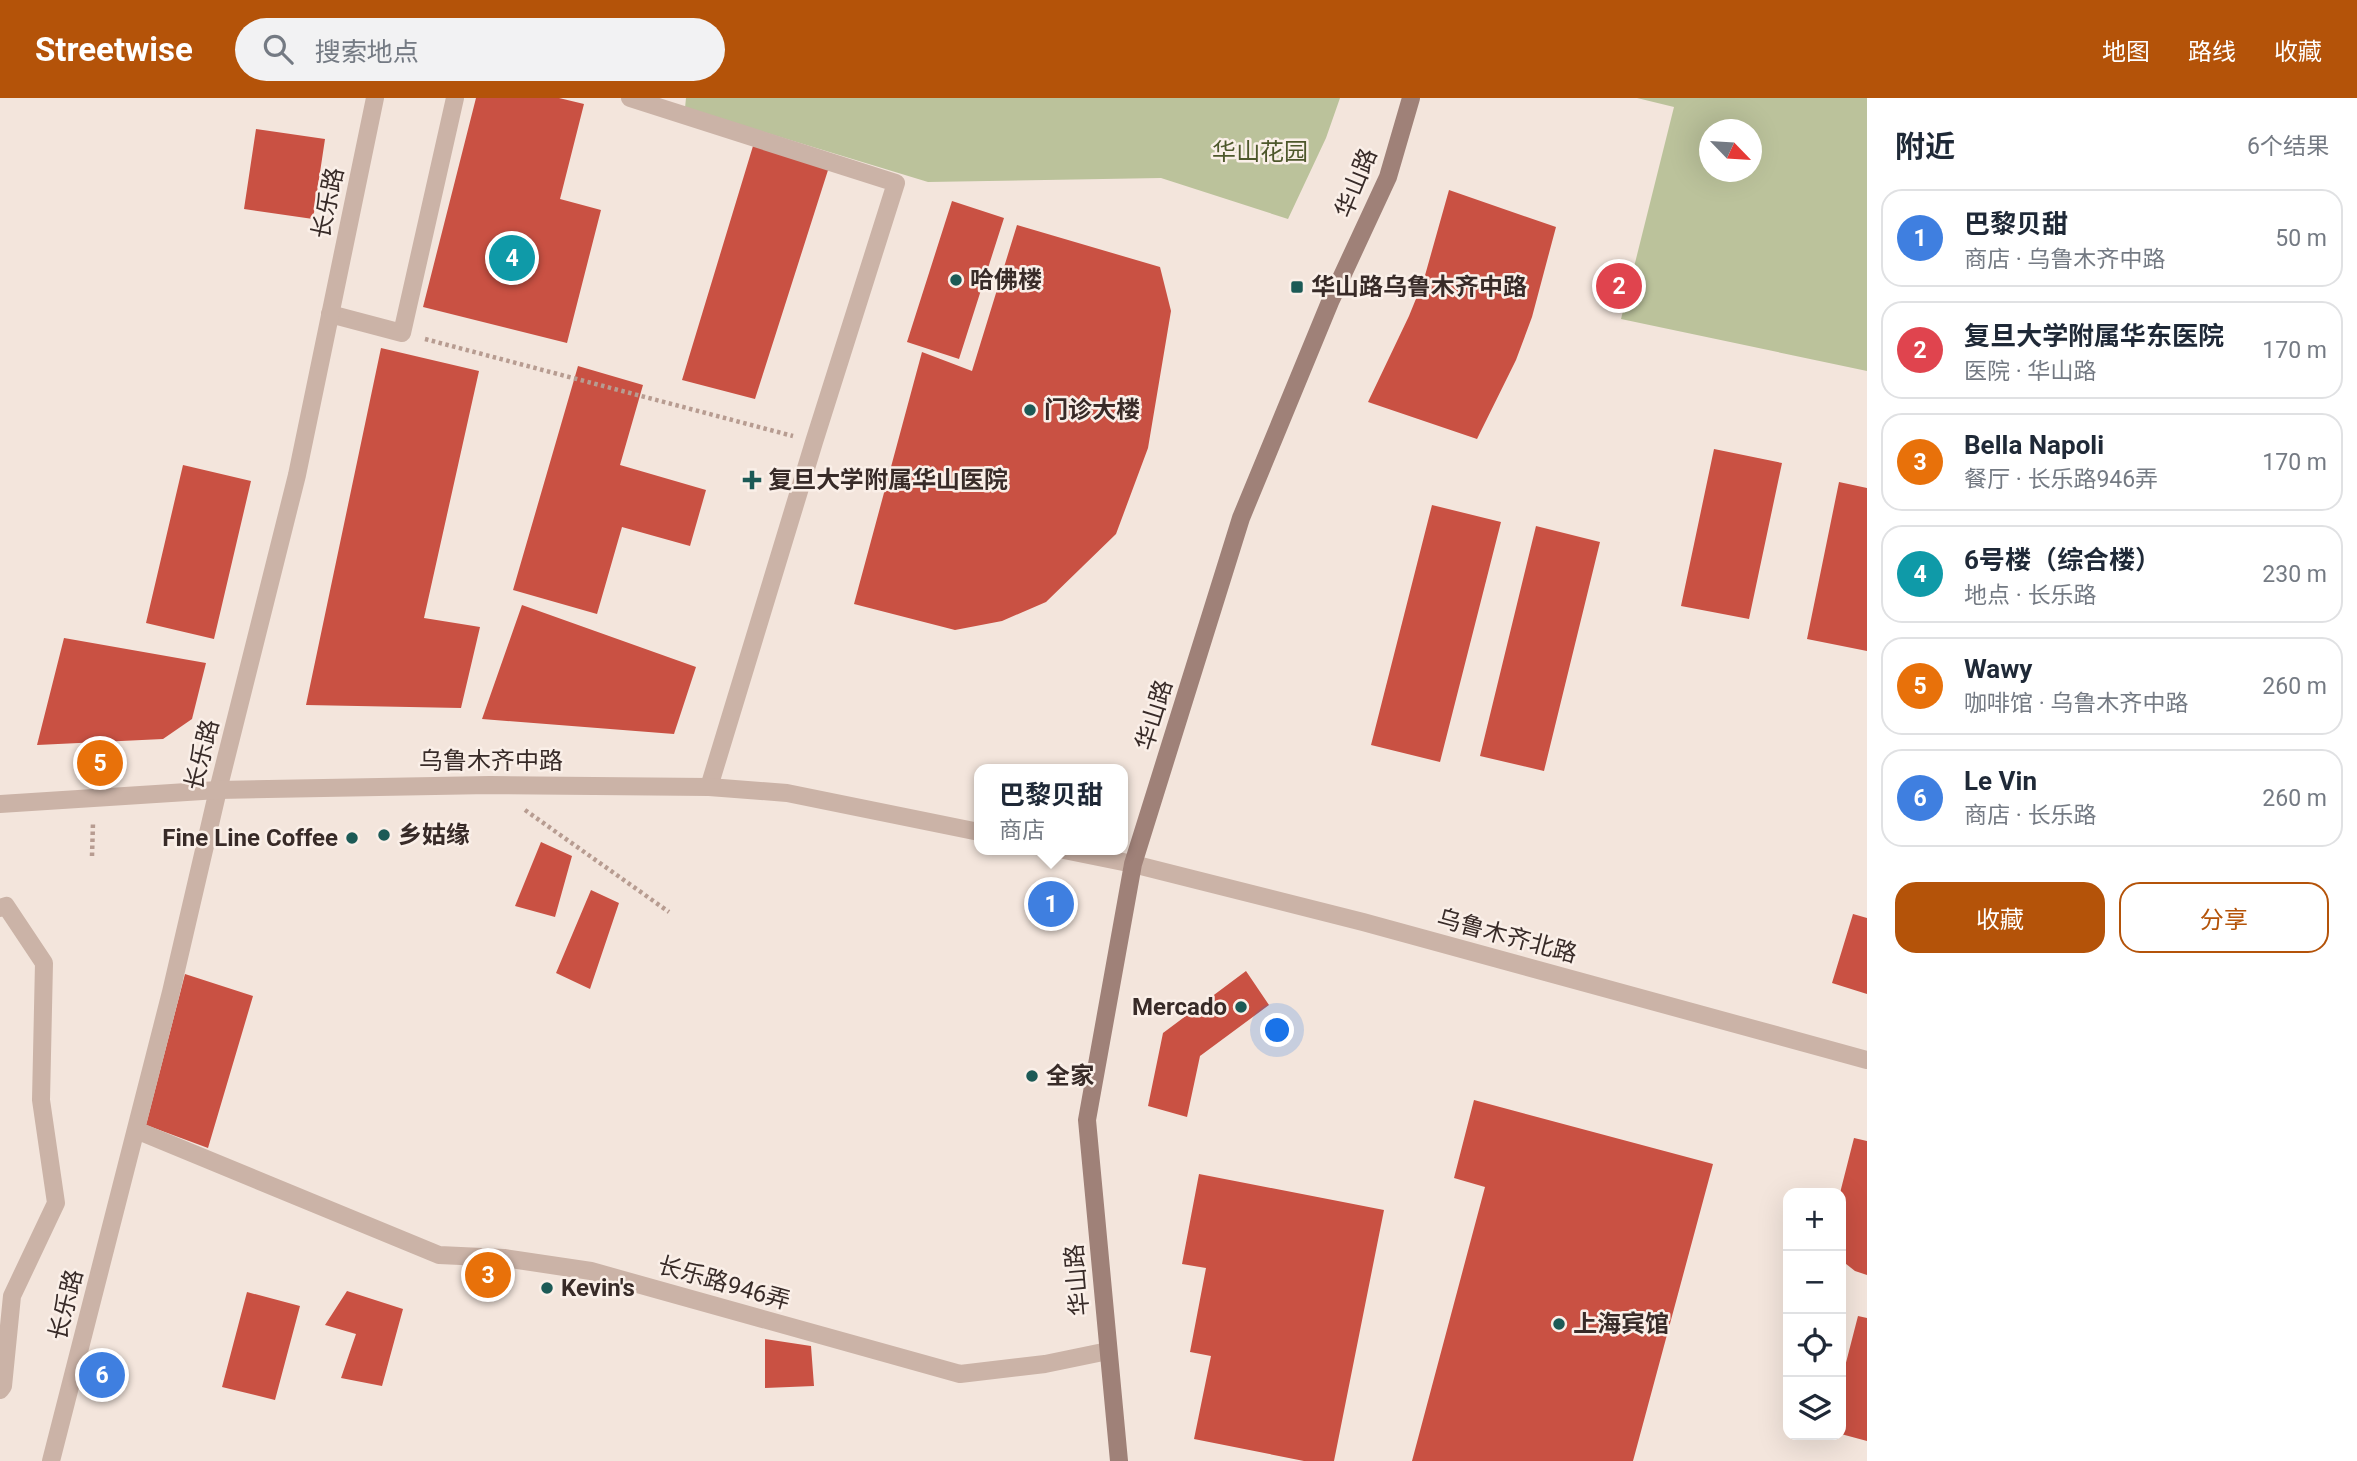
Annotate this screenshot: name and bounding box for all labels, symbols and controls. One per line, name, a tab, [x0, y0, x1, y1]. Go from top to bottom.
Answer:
search box	[235, 18, 725, 81]
text: Streetwise	[35, 30, 193, 69]
icon: search	[259, 30, 297, 68]
text: 搜索地点	[315, 37, 419, 67]
text: 地图	[2102, 38, 2150, 66]
text: 路线	[2188, 38, 2236, 66]
text: 收藏	[2274, 38, 2322, 66]
north arrow	[1699, 119, 1762, 182]
text: 附近	[1895, 129, 1955, 164]
text: 6个结果	[2247, 133, 2329, 160]
park label: 华山花园	[1212, 138, 1308, 166]
street label: 华山路	[1330, 144, 1382, 222]
street label: 长乐路	[307, 165, 349, 241]
text: 巴黎贝甜	[1964, 209, 2068, 239]
text: 1	[1913, 225, 1927, 252]
text: 50 m	[2275, 225, 2327, 252]
pin: 4	[489, 232, 535, 284]
text: 商店 · 乌鲁木齐中路	[1964, 246, 2165, 273]
pin: 2	[1596, 260, 1642, 312]
place label: 哈佛楼	[970, 266, 1042, 294]
marker: 哈佛楼	[948, 272, 964, 288]
place label: 华山路乌鲁木齐中路	[1311, 273, 1527, 301]
marker: 华山路乌鲁木齐中路	[1289, 279, 1305, 295]
text: 复旦大学附属华东医院	[1964, 321, 2224, 351]
text: 2	[1913, 337, 1927, 364]
text: 170 m	[2262, 337, 2327, 364]
text: 医院 · 华山路	[1964, 358, 2096, 385]
place label: 门诊大楼	[1044, 396, 1140, 424]
marker: 门诊大楼	[1022, 402, 1038, 418]
text: Bella Napoli	[1964, 430, 2104, 460]
text: 3	[1913, 449, 1927, 476]
text: 170 m	[2262, 449, 2327, 476]
place label: 复旦大学附属华山医院	[768, 466, 1008, 494]
text: 餐厅 · 长乐路946弄	[1964, 466, 2158, 493]
marker: 复旦大学附属华山医院	[742, 470, 762, 490]
text: 6号楼（综合楼）	[1964, 545, 2161, 575]
text: 4	[1913, 561, 1927, 588]
text: 230 m	[2262, 561, 2327, 588]
text: 地点 · 长乐路	[1964, 582, 2096, 609]
text: Wawy	[1964, 654, 2032, 684]
text: 5	[1913, 673, 1927, 700]
text: 260 m	[2262, 673, 2327, 700]
street label: 华山路	[1130, 676, 1178, 754]
text: 咖啡馆 · 乌鲁木齐中路	[1964, 690, 2188, 717]
street label: 长乐路	[180, 717, 224, 793]
pin: 5	[77, 737, 123, 789]
street label: 乌鲁木齐中路	[419, 747, 563, 775]
popup	[974, 764, 1128, 855]
text: Le Vin	[1964, 766, 2037, 796]
text: 巴黎贝甜	[999, 780, 1103, 810]
text: 6	[1913, 785, 1927, 812]
text: 260 m	[2262, 785, 2327, 812]
text: 商店 · 长乐路	[1964, 802, 2096, 829]
text: 商店	[999, 817, 1045, 844]
place label: 乡姑缘	[398, 821, 470, 849]
place label: Fine Line Coffee	[162, 824, 338, 852]
marker: 乡姑缘	[376, 827, 392, 843]
marker: Fine Line Coffee	[344, 830, 360, 846]
pin: 1	[1028, 878, 1074, 930]
button: 收藏	[1895, 882, 2105, 953]
button: 分享	[2119, 882, 2329, 953]
street label: 乌鲁木齐北路	[1434, 904, 1580, 968]
place label: Mercado	[1132, 993, 1227, 1021]
marker: Mercado	[1233, 999, 1249, 1015]
your location	[1260, 1013, 1294, 1047]
place label: 全家	[1046, 1062, 1094, 1090]
marker: 全家	[1024, 1068, 1040, 1084]
map controls	[1783, 1188, 1846, 1440]
button: +	[1783, 1188, 1846, 1251]
street label: 华山路	[1060, 1243, 1094, 1317]
pin: 3	[465, 1249, 511, 1301]
street label: 长乐路946弄	[655, 1251, 793, 1315]
button: −	[1783, 1251, 1846, 1314]
street label: 长乐路	[44, 1267, 88, 1343]
place label: Kevin's	[561, 1274, 635, 1302]
marker: Kevin's	[539, 1280, 555, 1296]
place label: 上海宾馆	[1573, 1310, 1669, 1338]
button: locate	[1783, 1314, 1846, 1377]
marker: 上海宾馆	[1551, 1316, 1567, 1332]
pin: 6	[79, 1349, 125, 1401]
button: layers	[1783, 1377, 1846, 1440]

